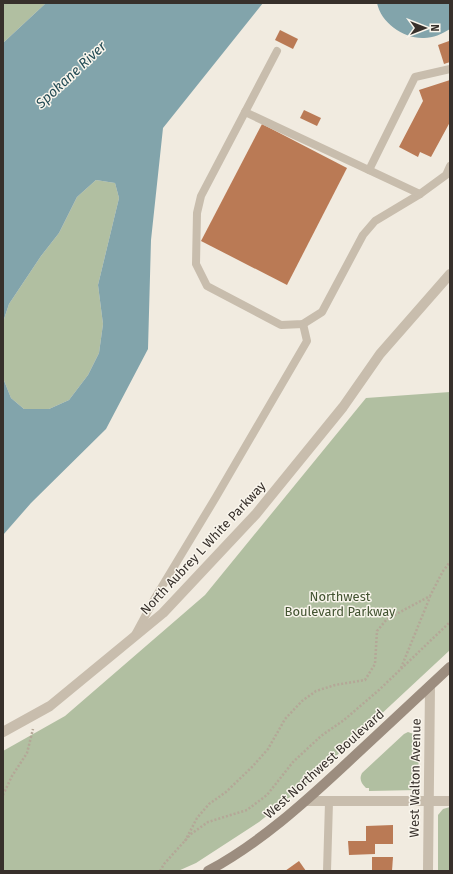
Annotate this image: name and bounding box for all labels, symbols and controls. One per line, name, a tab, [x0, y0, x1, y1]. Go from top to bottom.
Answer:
north arrow	[405, 8, 445, 48]
text: N	[428, 24, 441, 32]
water label: Spokane River	[32, 38, 110, 113]
street label: North Aubrey L White Parkway	[137, 478, 269, 618]
park label: Northwest Boulevard Parkway	[285, 589, 396, 619]
street label: West Northwest Boulevard	[261, 706, 387, 822]
street label: West Walton Avenue	[406, 718, 424, 838]

